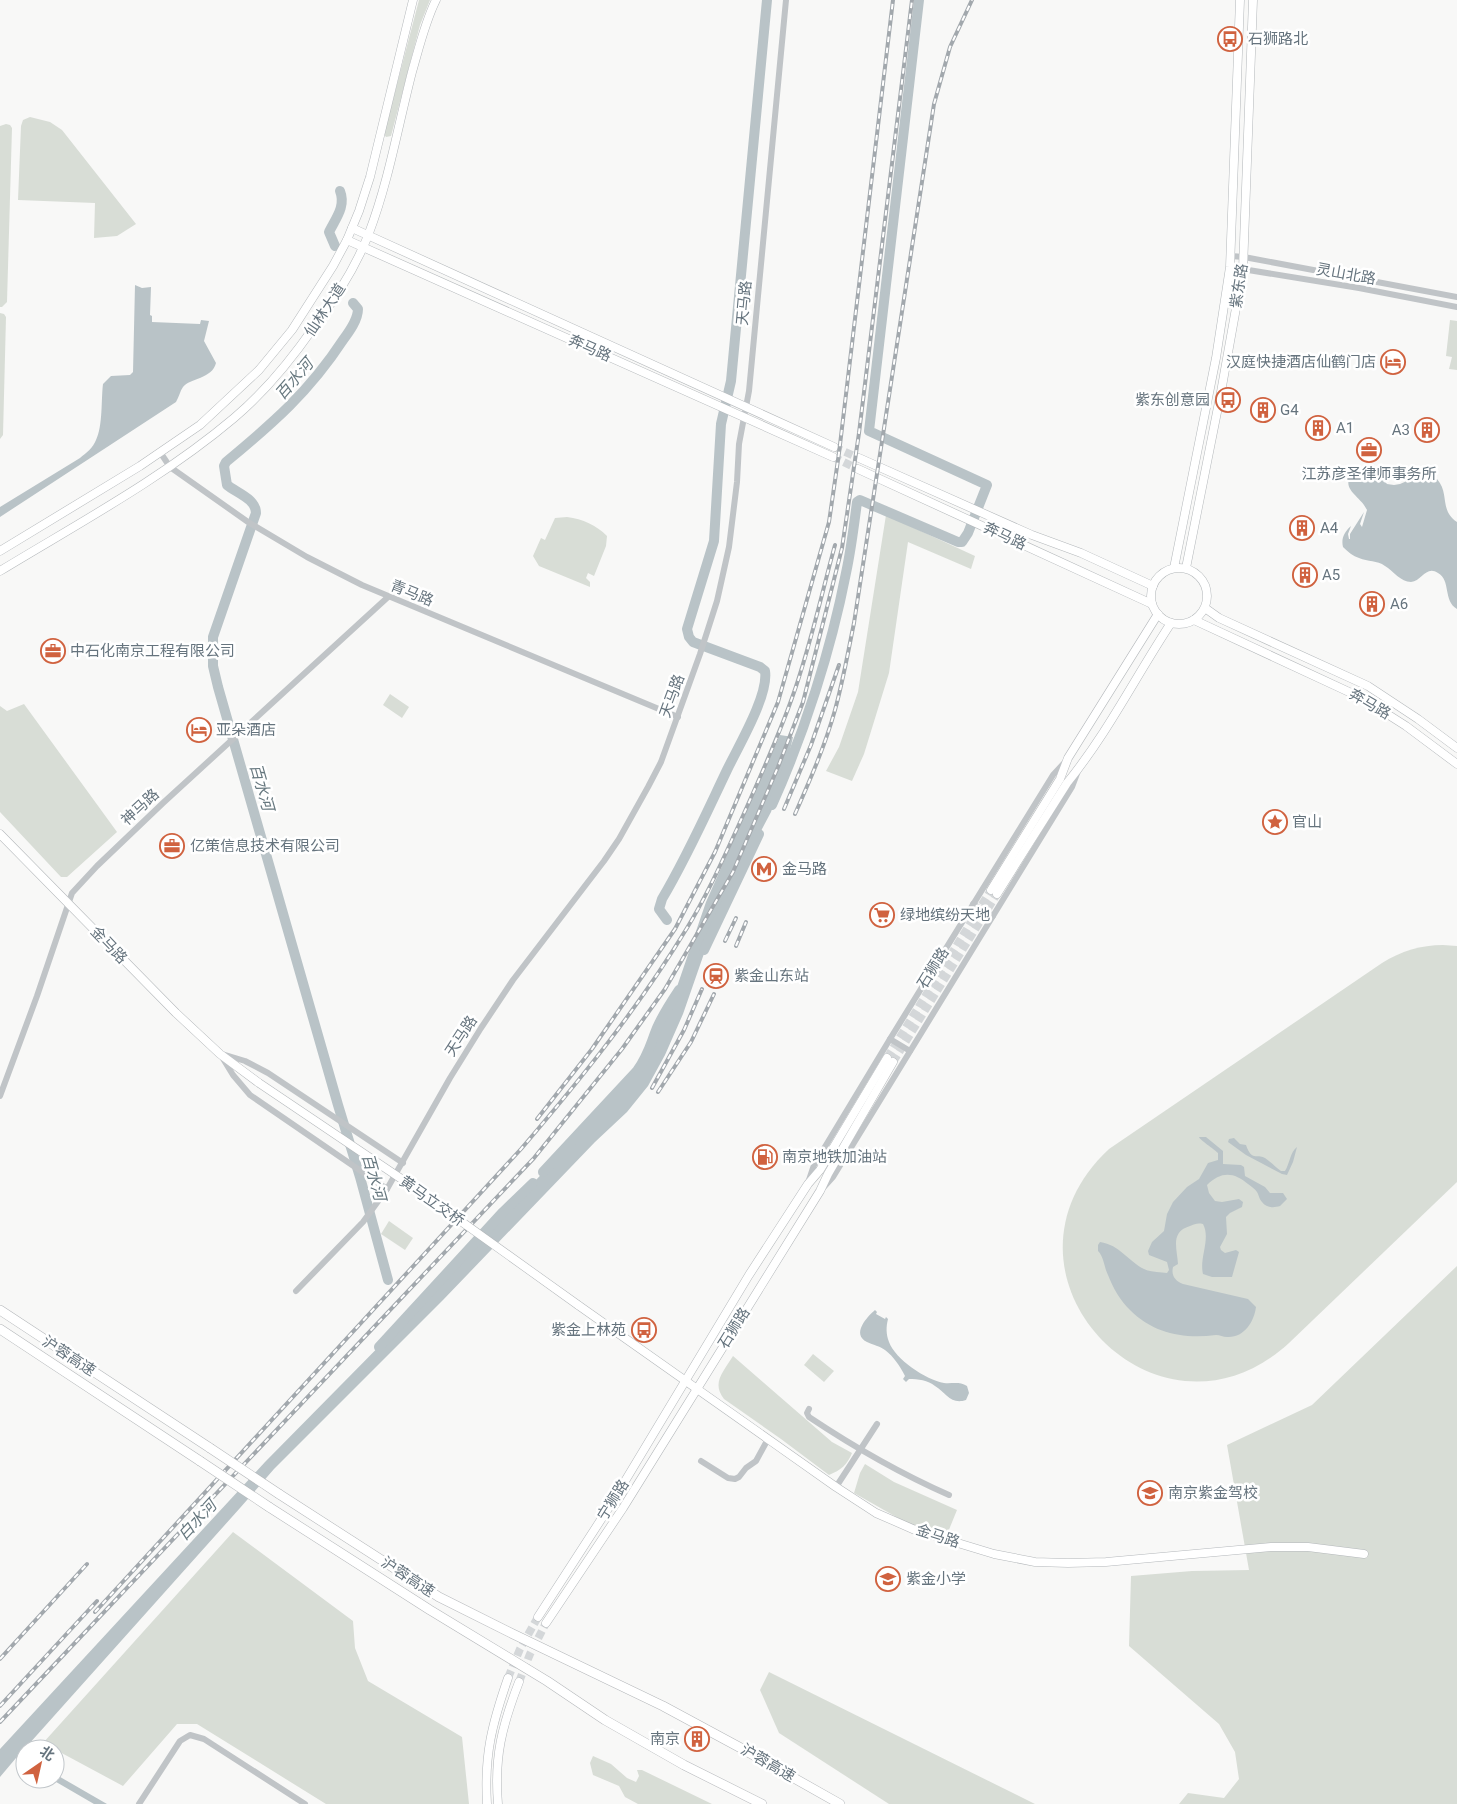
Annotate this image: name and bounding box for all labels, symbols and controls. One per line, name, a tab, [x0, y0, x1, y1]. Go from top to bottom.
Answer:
bus stop icon: 石狮路北	[1217, 26, 1243, 52]
place label: 石狮路北	[1248, 30, 1308, 48]
street label: 灵山北路	[1315, 260, 1377, 288]
street label: 紫东路	[1227, 262, 1251, 310]
street label: 仙林大道	[301, 280, 349, 340]
street label: 天马路	[733, 280, 755, 326]
street label: 奔马路	[566, 331, 614, 365]
hotel icon: 汉庭快捷酒店仙鹤门店	[1380, 349, 1406, 375]
water label: 百水河	[271, 352, 319, 403]
place label: 汉庭快捷酒店仙鹤门店	[1226, 353, 1376, 371]
bus stop icon: 紫东创意园	[1215, 387, 1241, 413]
place label: 紫东创意园	[1135, 391, 1210, 409]
building icon: G4	[1250, 397, 1276, 423]
place label: G4	[1280, 401, 1299, 419]
building icon: A1	[1305, 415, 1331, 441]
building icon: A3	[1414, 417, 1440, 443]
place label: A1	[1336, 419, 1354, 437]
place label: A3	[1392, 421, 1410, 439]
office icon: 江苏彦圣律师事务所	[1356, 437, 1382, 463]
place label: 江苏彦圣律师事务所	[1301, 465, 1437, 483]
building icon: A4	[1289, 515, 1315, 541]
street label: 奔马路	[981, 518, 1029, 554]
place label: A4	[1320, 519, 1339, 537]
building icon: A5	[1292, 562, 1318, 588]
place label: A5	[1322, 566, 1340, 584]
street label: 青马路	[388, 576, 436, 610]
building icon: A6	[1359, 591, 1385, 617]
place label: A6	[1390, 595, 1408, 613]
office icon: 中石化南京工程有限公司	[40, 638, 66, 664]
place label: 中石化南京工程有限公司	[70, 642, 235, 660]
street label: 天马路	[656, 672, 688, 720]
street label: 奔马路	[1346, 685, 1394, 723]
hotel icon: 亚朵酒店	[186, 717, 212, 743]
place label: 亚朵酒店	[216, 721, 276, 739]
water label: 百水河	[246, 761, 279, 816]
street label: 神马路	[117, 785, 163, 829]
place icon: 官山	[1262, 809, 1288, 835]
place label: 官山	[1292, 813, 1322, 831]
office icon: 亿策信息技术有限公司	[159, 833, 185, 859]
place label: 亿策信息技术有限公司	[190, 837, 340, 855]
metro station icon: 金马路	[751, 856, 777, 882]
place label: 金马路	[782, 860, 827, 878]
supermarket icon: 绿地缤纷天地	[869, 902, 895, 928]
place label: 绿地缤纷天地	[900, 906, 990, 924]
street label: 金马路	[87, 923, 131, 967]
street label: 石狮路	[913, 944, 953, 992]
station icon: 紫金山东站	[703, 963, 729, 989]
place label: 紫金山东站	[734, 967, 809, 985]
street label: 天马路	[441, 1012, 481, 1060]
fuel station icon: 南京地铁加油站	[752, 1144, 778, 1170]
place label: 南京地铁加油站	[782, 1148, 887, 1166]
water label: 百水河	[358, 1151, 391, 1206]
street label: 黄马立交桥	[396, 1172, 468, 1230]
street label: 石狮路	[714, 1304, 754, 1352]
bus stop icon: 紫金上林苑	[631, 1317, 657, 1343]
place label: 紫金上林苑	[551, 1321, 626, 1339]
street label: 沪蓉高速	[39, 1332, 99, 1380]
street label: 宁狮路	[593, 1476, 633, 1524]
school or university icon: 南京紫金驾校	[1137, 1480, 1163, 1506]
place label: 南京紫金驾校	[1168, 1484, 1258, 1502]
water label: 白水河	[174, 1494, 222, 1544]
street label: 金马路	[914, 1520, 962, 1552]
street label: 沪蓉高速	[378, 1553, 438, 1601]
school or university icon: 紫金小学	[875, 1566, 901, 1592]
place label: 紫金小学	[906, 1570, 966, 1588]
building icon: 南京	[684, 1726, 710, 1752]
place label: 南京	[650, 1730, 680, 1748]
north arrow	[15, 1739, 65, 1789]
street label: 沪蓉高速	[738, 1740, 798, 1786]
text: 北	[37, 1743, 58, 1764]

